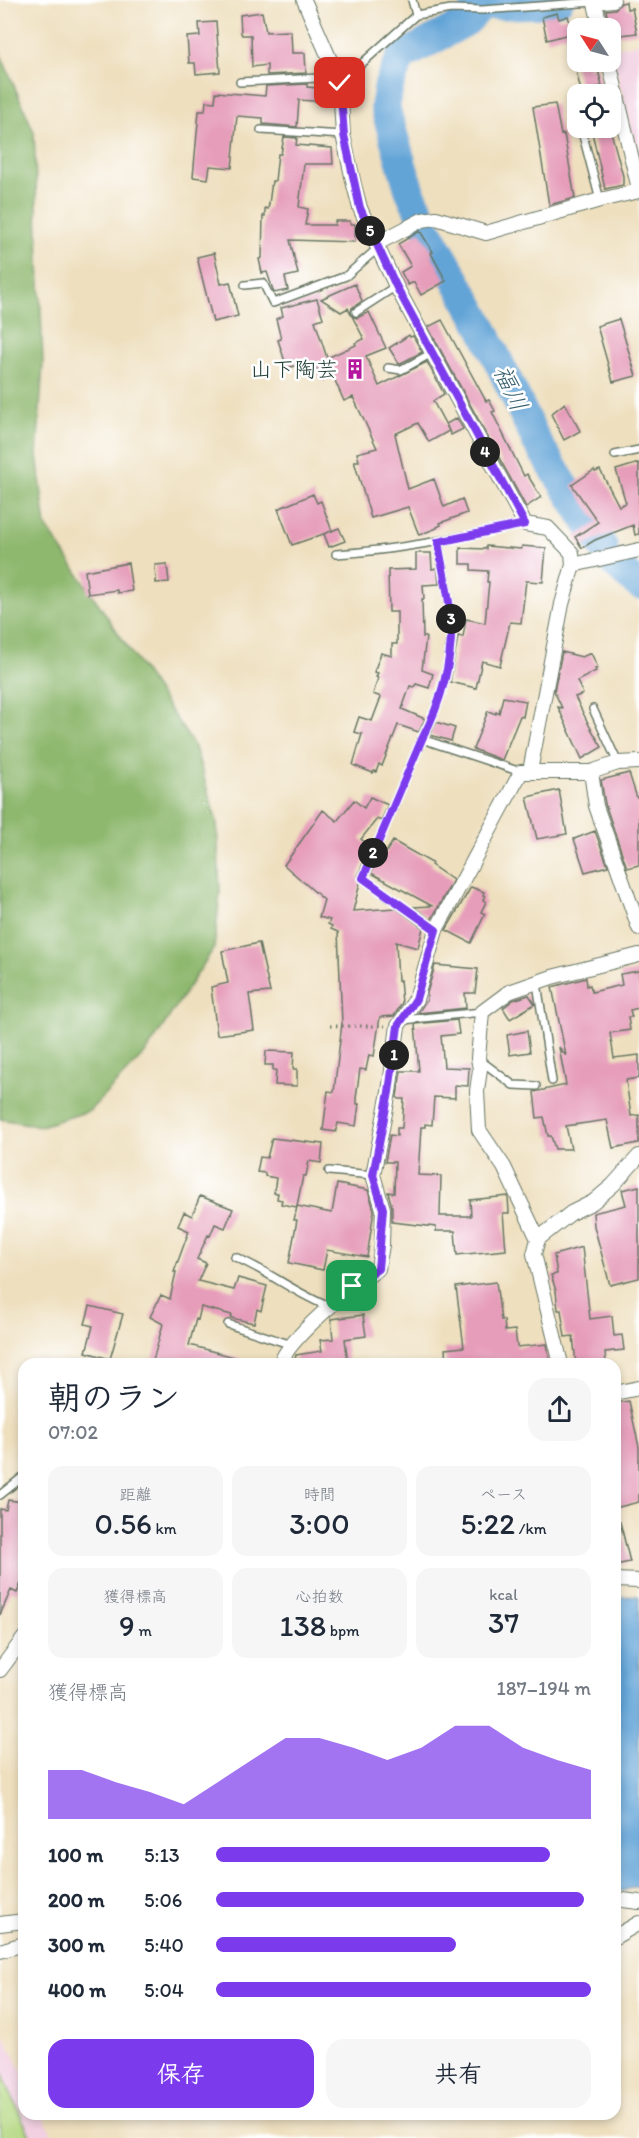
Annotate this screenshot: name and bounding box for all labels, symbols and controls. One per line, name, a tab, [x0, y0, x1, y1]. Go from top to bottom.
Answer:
north arrow	[567, 18, 621, 72]
map controls	[567, 18, 621, 138]
pin	[314, 57, 365, 108]
icon: check	[323, 66, 356, 99]
button: locate	[567, 84, 621, 138]
pin: 5	[355, 216, 385, 246]
text: 5	[366, 221, 374, 240]
place label: 山下陶芸	[250, 356, 338, 383]
building icon: 山下陶芸	[343, 357, 367, 381]
water label: 福川	[488, 360, 534, 416]
pin: 4	[470, 437, 500, 467]
text: 4	[480, 442, 490, 461]
pin: 3	[436, 604, 466, 634]
text: 3	[447, 609, 455, 628]
pin: 2	[358, 838, 388, 868]
text: 2	[369, 843, 377, 862]
pin: 1	[379, 1040, 409, 1070]
text: 1	[390, 1045, 398, 1064]
pin	[326, 1260, 377, 1311]
icon: arrive	[335, 1269, 368, 1302]
text: 朝のラン	[48, 1378, 180, 1417]
button: share	[528, 1378, 591, 1441]
text: 07:02	[48, 1420, 98, 1444]
text: 距離	[119, 1485, 152, 1504]
text: 時間	[303, 1485, 336, 1504]
text: ペース	[480, 1485, 527, 1504]
text: 0.56	[94, 1505, 152, 1542]
text: 3:00	[289, 1505, 350, 1542]
text: 5:22	[460, 1505, 515, 1542]
text: km	[152, 1519, 177, 1538]
text: /km	[515, 1519, 547, 1538]
text: kcal	[489, 1585, 518, 1604]
text: 獲得標高	[103, 1587, 168, 1606]
text: 心拍数	[295, 1587, 344, 1606]
text: 37	[488, 1604, 519, 1641]
text: 9	[119, 1607, 135, 1644]
text: 138	[280, 1607, 326, 1644]
text: m	[135, 1621, 152, 1640]
text: bpm	[326, 1621, 360, 1640]
text: 187–194 m	[497, 1676, 591, 1700]
text: 獲得標高	[48, 1680, 128, 1704]
text: 100 m	[48, 1843, 103, 1867]
text: 5:13	[144, 1843, 180, 1867]
text: 200 m	[48, 1888, 104, 1912]
text: 5:06	[144, 1888, 182, 1912]
text: 300 m	[48, 1933, 105, 1957]
text: 5:40	[144, 1933, 184, 1957]
text: 400 m	[48, 1978, 106, 2002]
text: 5:04	[144, 1978, 184, 2002]
button: 保存	[48, 2039, 314, 2108]
button: 共有	[326, 2039, 591, 2108]

